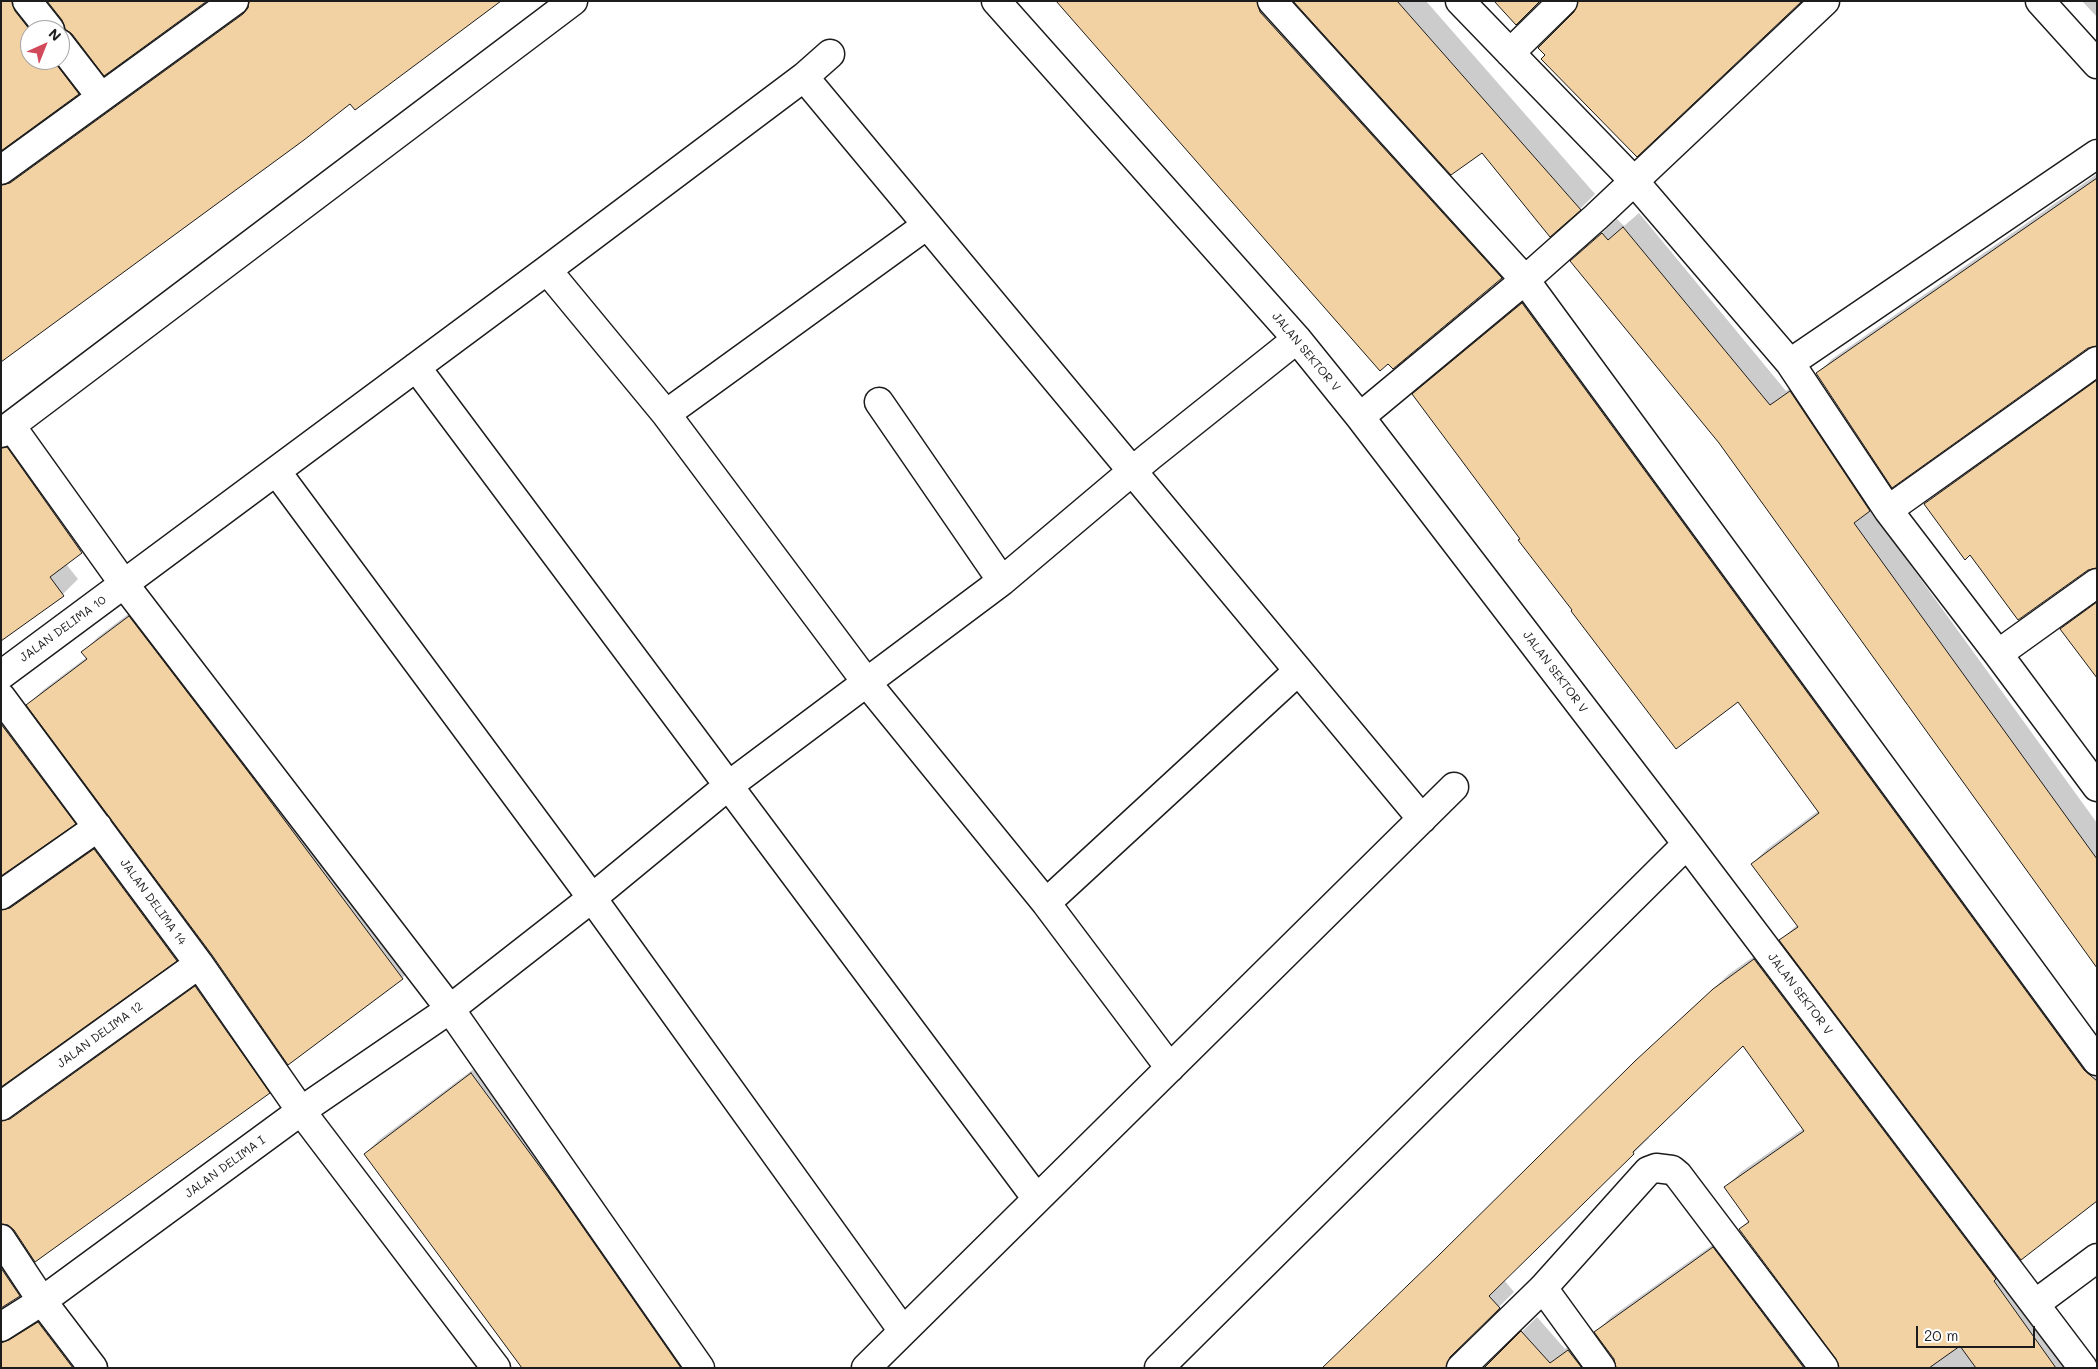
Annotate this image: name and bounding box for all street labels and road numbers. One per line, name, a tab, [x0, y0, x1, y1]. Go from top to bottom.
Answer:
street label: JALAN SEKTOR V	[1269, 310, 1343, 394]
street label: JALAN DELIMA 10	[17, 593, 109, 665]
street label: JALAN SEKTOR V	[1520, 628, 1590, 716]
street label: JALAN DELIMA 14	[117, 856, 189, 948]
street label: JALAN SEKTOR V	[1765, 950, 1835, 1038]
street label: JALAN DELIMA 12	[54, 999, 146, 1071]
street label: JALAN DELIMA I	[182, 1133, 268, 1201]

